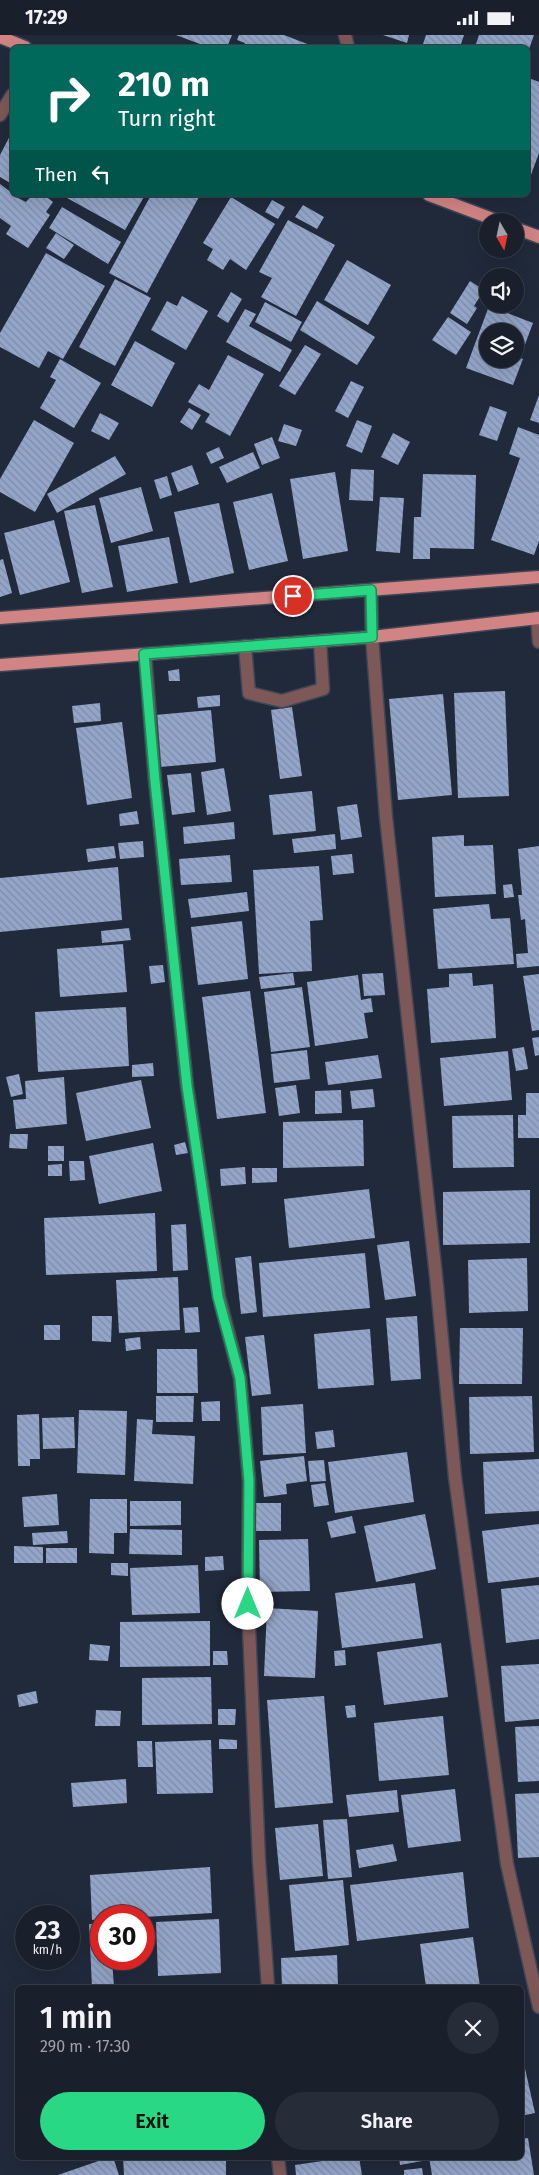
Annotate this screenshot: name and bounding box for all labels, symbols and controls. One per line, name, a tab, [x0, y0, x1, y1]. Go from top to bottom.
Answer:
text: 17:29	[25, 6, 68, 29]
text: 210 m	[118, 63, 210, 105]
icon: right	[35, 65, 100, 130]
text: Turn right	[118, 105, 215, 132]
icon: left	[87, 160, 115, 188]
text: Then	[35, 163, 77, 186]
north arrow	[479, 213, 524, 257]
map controls	[479, 213, 524, 368]
button: sound	[479, 268, 524, 313]
button: layers	[479, 323, 524, 368]
pin	[272, 575, 314, 617]
icon: arrive	[279, 582, 307, 610]
position arrow	[221, 1577, 273, 1629]
speed limit sign: 30	[90, 1905, 155, 1970]
text: 23	[35, 1916, 60, 1946]
text: km/h	[33, 1943, 62, 1957]
text: 1 min	[40, 2000, 112, 2036]
button: close	[447, 2002, 499, 2054]
text: 290 m · 17:30	[40, 2037, 130, 2056]
button: Exit	[40, 2092, 265, 2150]
button: Share	[275, 2092, 499, 2150]

